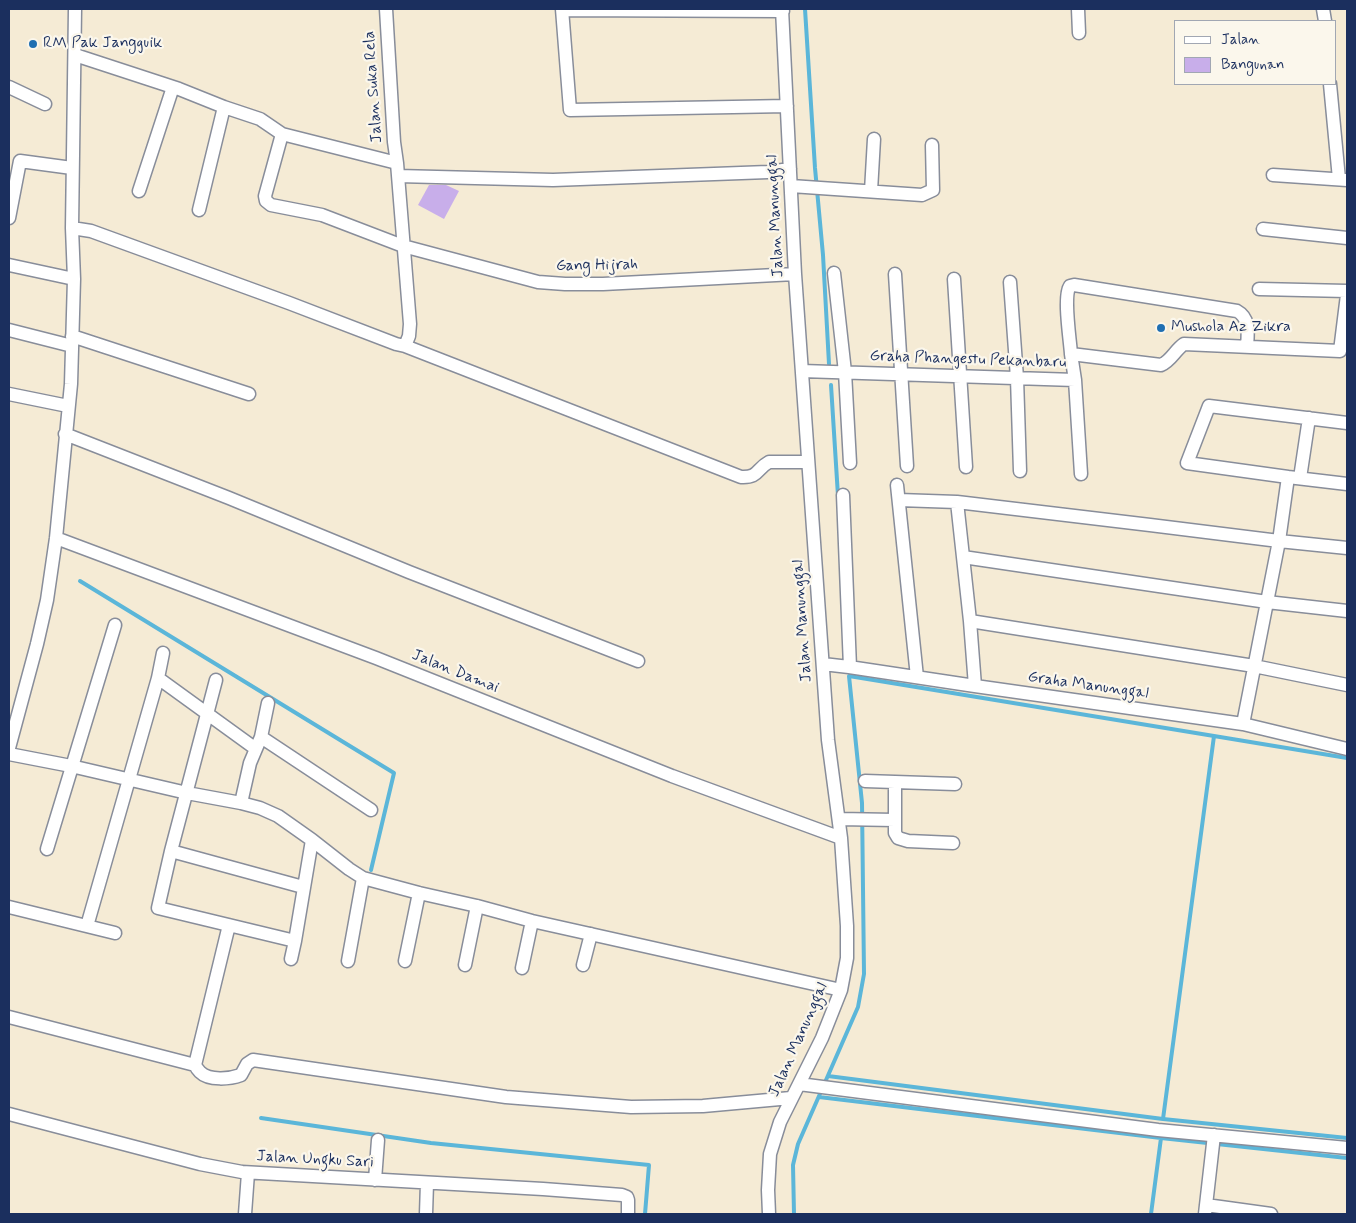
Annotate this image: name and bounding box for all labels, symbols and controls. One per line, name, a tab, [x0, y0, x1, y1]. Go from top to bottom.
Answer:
legend	[1174, 20, 1336, 85]
street label: Jalan Suka Rela	[361, 30, 387, 144]
text: Jalan	[1221, 30, 1260, 50]
place label: RM Pak Jangguik	[43, 34, 162, 54]
marker: RM Pak Jangguik	[27, 38, 39, 50]
text: Bangunan	[1221, 55, 1284, 75]
street label: Jalan Manunggal	[763, 154, 789, 278]
street label: Gang Hijrah	[556, 256, 638, 276]
place label: Mushola Az Zikra	[1171, 318, 1291, 338]
marker: Mushola Az Zikra	[1155, 322, 1167, 334]
street label: Graha Phangestu Pekanbaru	[869, 347, 1067, 373]
street label: Jalan Manunggal	[789, 559, 817, 683]
street label: Jalan Damai	[409, 646, 501, 698]
street label: Graha Manunggal	[1026, 668, 1150, 704]
street label: Jalan Manunggal	[765, 980, 833, 1100]
street label: Jalan Ungku Sari	[256, 1147, 374, 1173]

